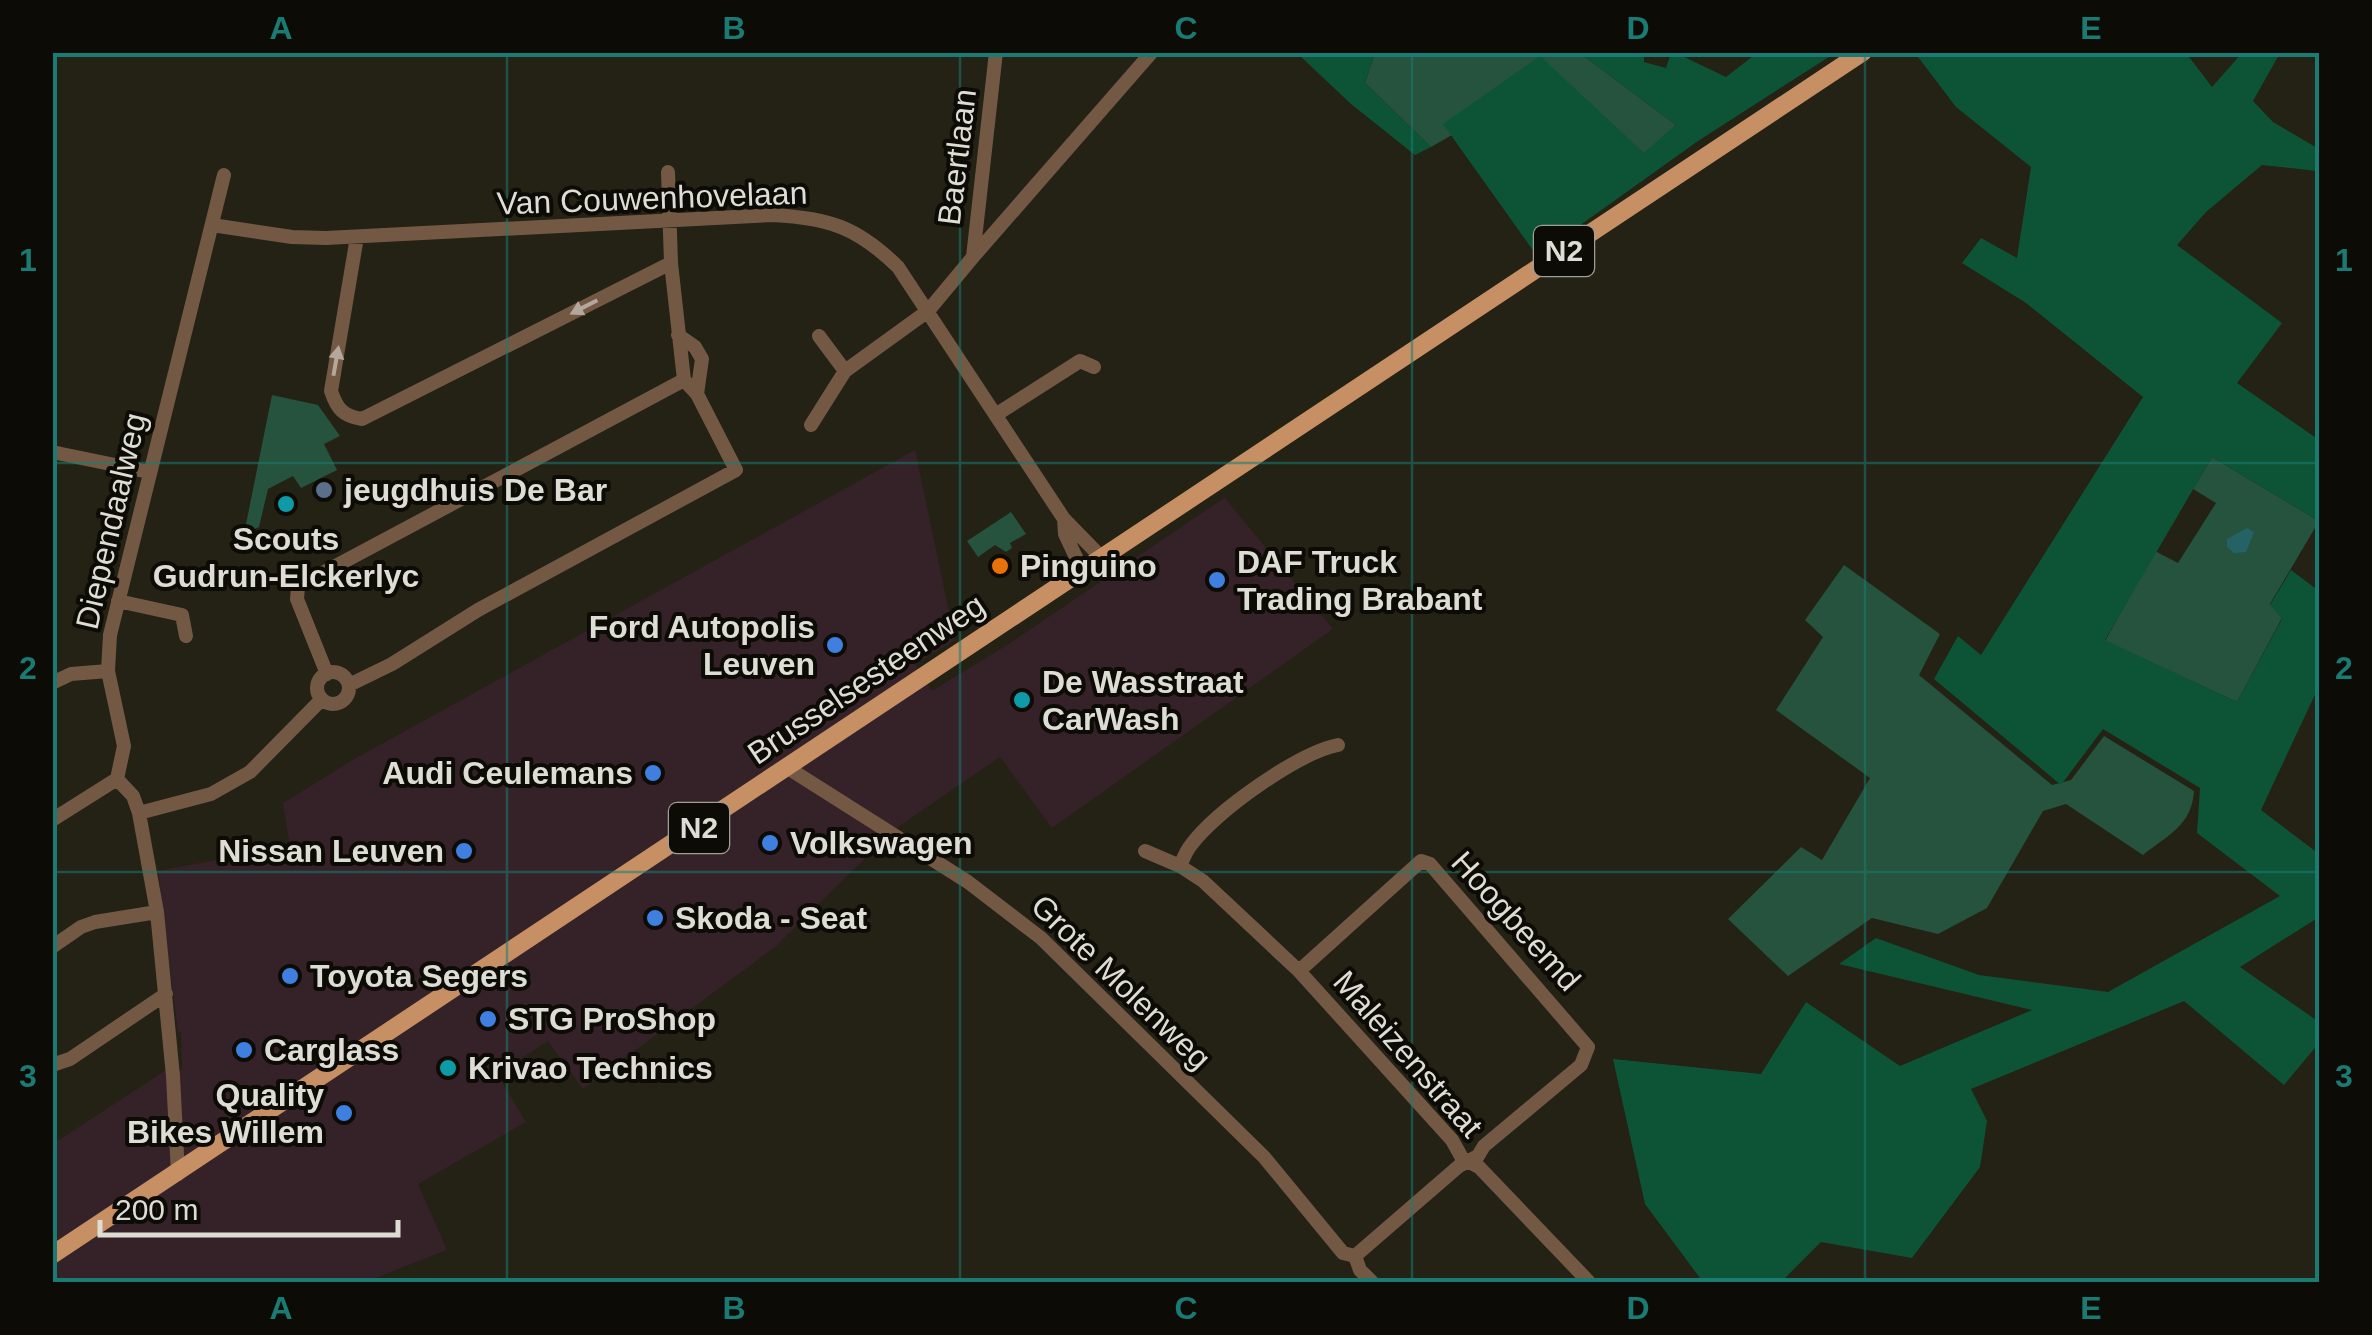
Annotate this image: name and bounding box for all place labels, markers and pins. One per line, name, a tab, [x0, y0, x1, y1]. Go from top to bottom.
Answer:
place label: jeugdhuis De Bar	[343, 472, 607, 508]
marker: jeugdhuis De Bar	[313, 479, 335, 501]
marker: Scouts Gudrun-Elckerlyc	[275, 493, 297, 515]
place label: Scouts Gudrun-Elckerlyc	[153, 521, 419, 594]
place label: DAF Truck Trading Brabant	[1237, 544, 1483, 617]
place label: Pinguino	[1020, 548, 1157, 584]
marker: Pinguino	[989, 555, 1011, 577]
marker: DAF Truck Trading Brabant	[1206, 569, 1228, 591]
place label: Ford Autopolis Leuven	[589, 609, 815, 682]
marker: Ford Autopolis Leuven	[824, 634, 846, 656]
place label: De Wasstraat CarWash	[1042, 664, 1244, 737]
marker: De Wasstraat CarWash	[1011, 689, 1033, 711]
place label: Audi Ceulemans	[382, 755, 633, 791]
marker: Audi Ceulemans	[642, 762, 664, 784]
place label: Volkswagen	[790, 825, 973, 861]
marker: Volkswagen	[759, 832, 781, 854]
place label: Nissan Leuven	[218, 833, 444, 869]
marker: Nissan Leuven	[453, 840, 475, 862]
place label: Skoda - Seat	[675, 900, 867, 936]
marker: Skoda - Seat	[644, 907, 666, 929]
place label: Toyota Segers	[310, 958, 528, 994]
marker: Toyota Segers	[279, 965, 301, 987]
place label: STG ProShop	[508, 1001, 716, 1037]
marker: STG ProShop	[477, 1008, 499, 1030]
place label: Carglass	[264, 1032, 399, 1068]
marker: Carglass	[233, 1039, 255, 1061]
place label: Krivao Technics	[468, 1050, 713, 1086]
marker: Krivao Technics	[437, 1057, 459, 1079]
place label: Quality Bikes Willem	[127, 1077, 324, 1150]
marker: Quality Bikes Willem	[333, 1102, 355, 1124]

